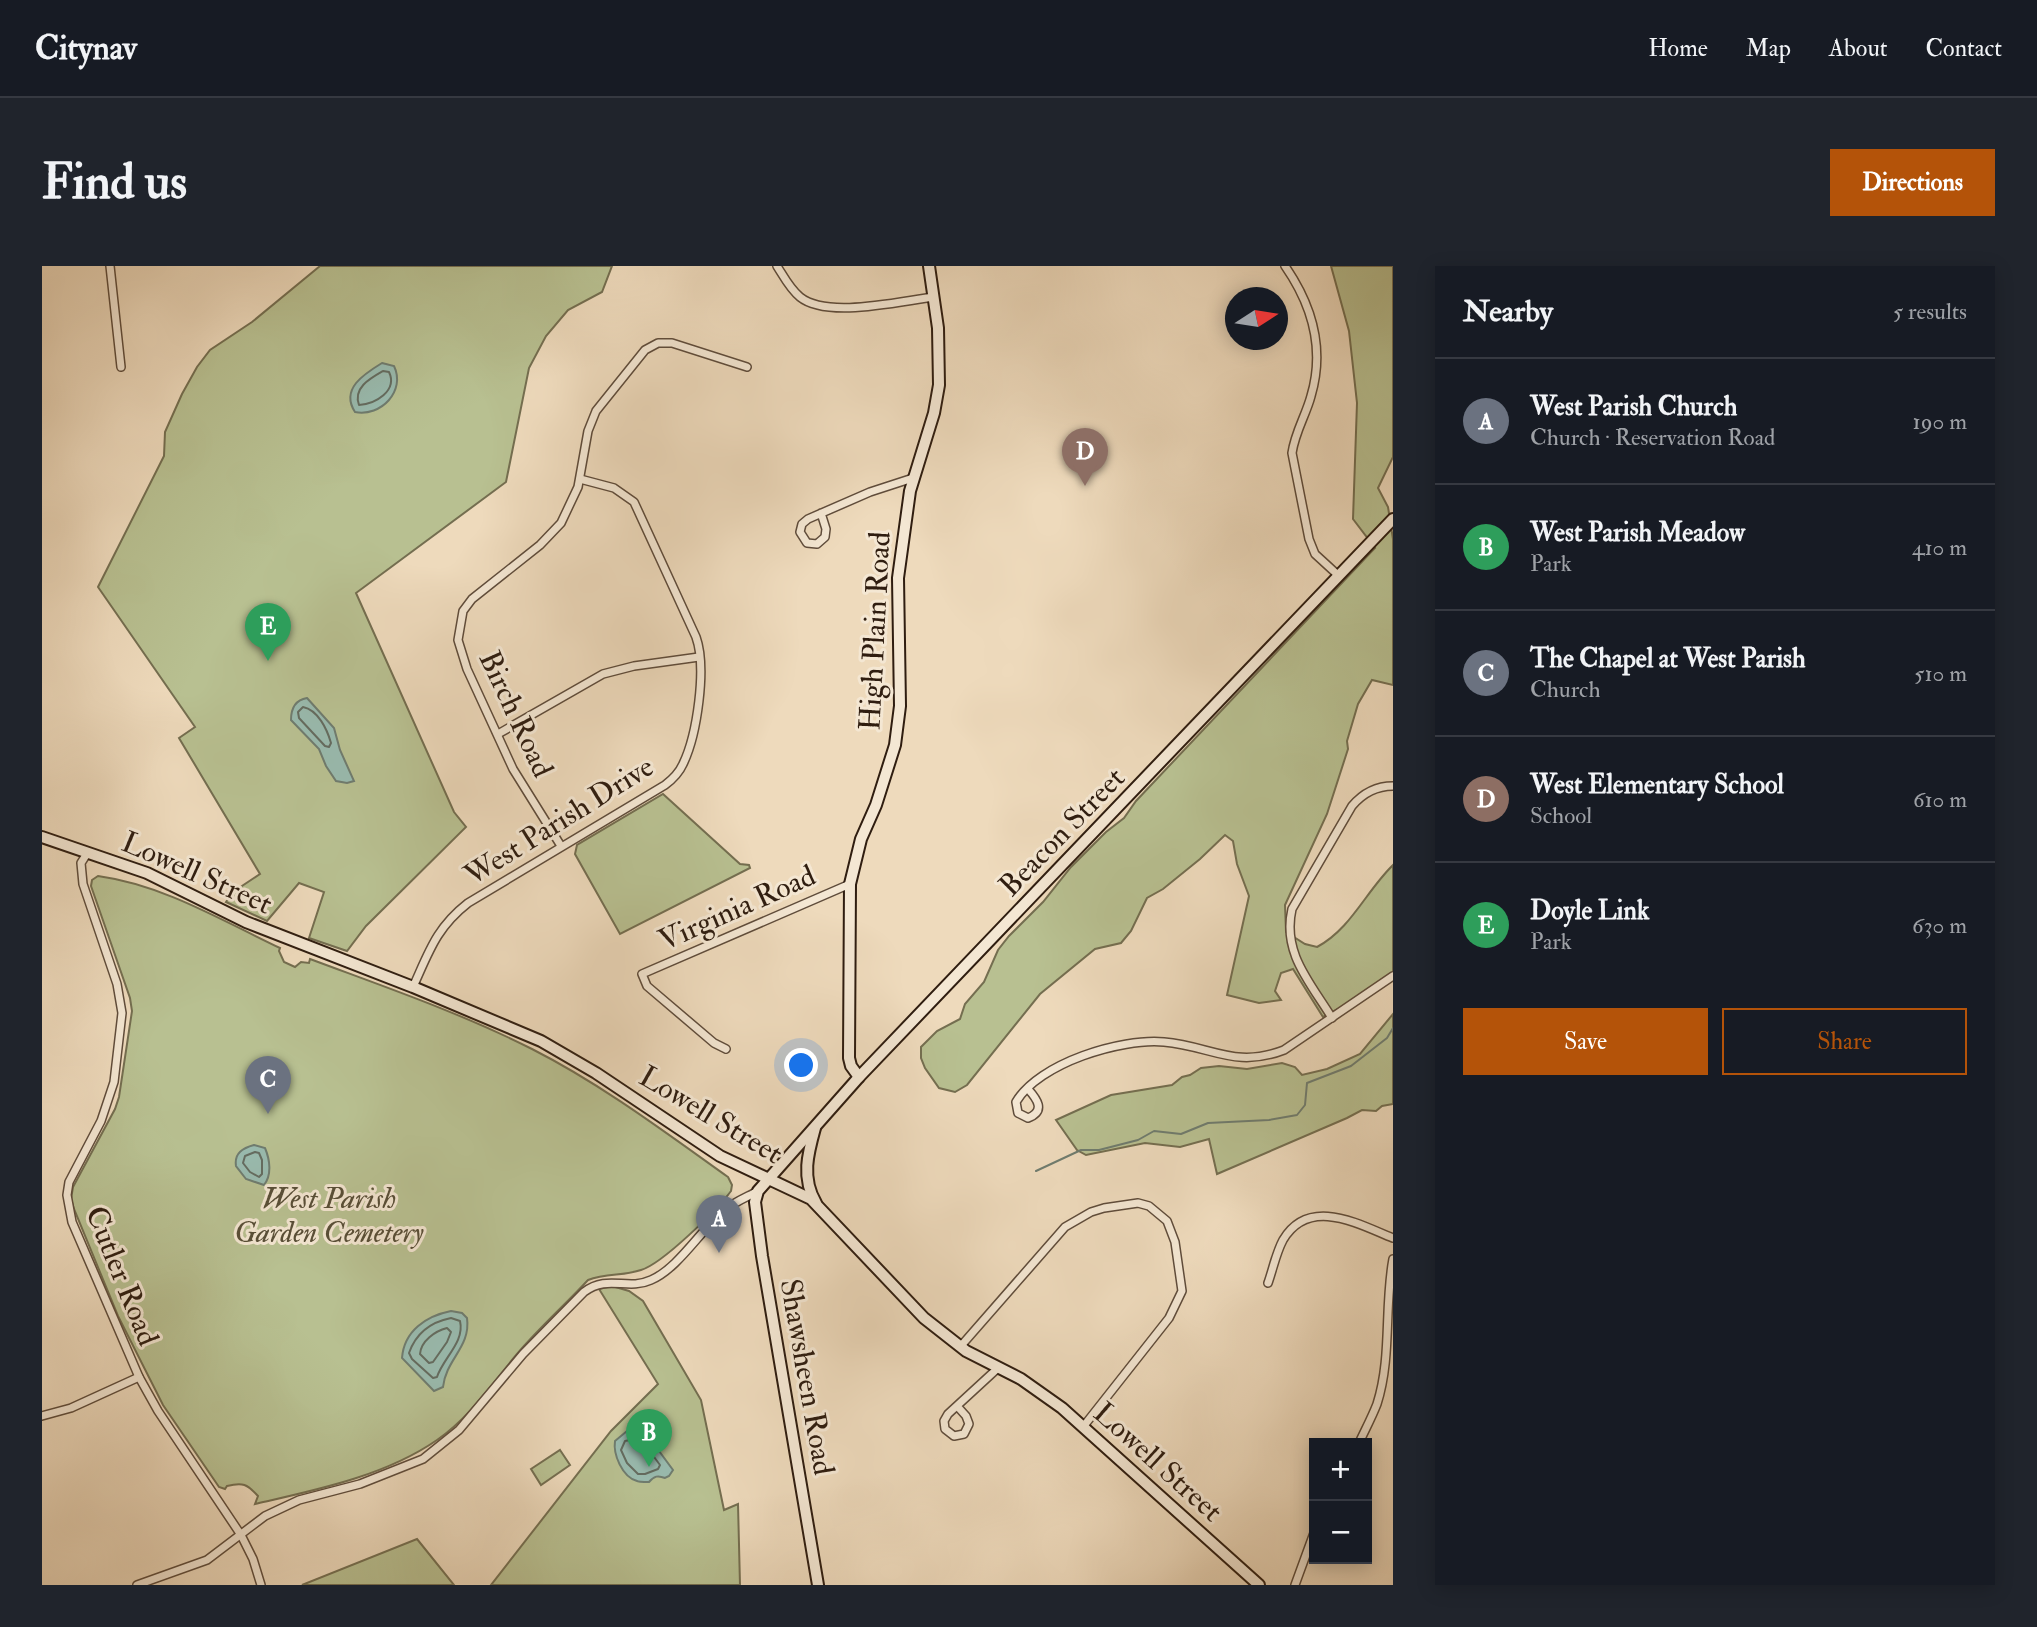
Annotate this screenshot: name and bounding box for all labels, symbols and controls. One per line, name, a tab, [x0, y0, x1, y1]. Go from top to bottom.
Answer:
text: Citynav	[35, 28, 137, 69]
text: Home	[1648, 33, 1708, 64]
text: Map	[1746, 33, 1791, 64]
text: About	[1829, 33, 1888, 64]
text: Contact	[1926, 33, 2002, 64]
button: Directions	[1830, 149, 1995, 216]
text: Find us	[42, 152, 187, 213]
north arrow	[1225, 287, 1288, 350]
text: Nearby	[1463, 293, 1553, 330]
text: 5 results	[1893, 297, 1967, 326]
text: West Parish Church	[1530, 391, 1737, 423]
text: A	[1479, 407, 1493, 436]
text: 190 m	[1913, 407, 1967, 436]
text: Church · Reservation Road	[1530, 423, 1775, 452]
pin: D	[1062, 428, 1108, 486]
text: West Parish Meadow	[1530, 517, 1745, 549]
street label: High Plain Road	[851, 530, 899, 732]
text: B	[1478, 533, 1494, 562]
text: 410 m	[1912, 533, 1967, 562]
text: Park	[1530, 549, 1572, 578]
pin: E	[245, 603, 291, 661]
text: The Chapel at West Parish	[1530, 643, 1806, 675]
street label: Birch Road	[471, 645, 561, 783]
text: C	[1478, 659, 1494, 688]
text: 510 m	[1914, 659, 1967, 688]
text: Church	[1530, 675, 1600, 704]
street label: West Parish Drive	[457, 748, 660, 894]
street label: Beacon Street	[991, 760, 1133, 904]
text: West Elementary School	[1530, 769, 1784, 801]
text: D	[1477, 785, 1495, 814]
text: 610 m	[1913, 785, 1967, 814]
text: School	[1530, 801, 1592, 830]
street label: Lowell Street	[116, 823, 278, 923]
street label: Virginia Road	[653, 857, 821, 959]
text: Doyle Link	[1530, 895, 1649, 927]
text: E	[1478, 911, 1494, 940]
text: 630 m	[1912, 911, 1967, 940]
text: Park	[1530, 927, 1572, 956]
button: Save	[1463, 1008, 1708, 1075]
button: Share	[1722, 1008, 1967, 1075]
your location	[784, 1048, 818, 1082]
pin: C	[245, 1056, 291, 1114]
street label: Lowell Street	[632, 1058, 790, 1172]
park label: West Parish Garden Cemetery	[234, 1180, 425, 1251]
pin: A	[696, 1195, 742, 1253]
street label: Cutler Road	[77, 1201, 167, 1351]
street label: Shawsheen Road	[772, 1276, 842, 1478]
street label: Lowell Street	[1086, 1394, 1230, 1530]
pin: B	[626, 1409, 672, 1467]
map controls	[1309, 1438, 1372, 1564]
button: +	[1309, 1438, 1372, 1501]
button: −	[1309, 1501, 1372, 1564]

